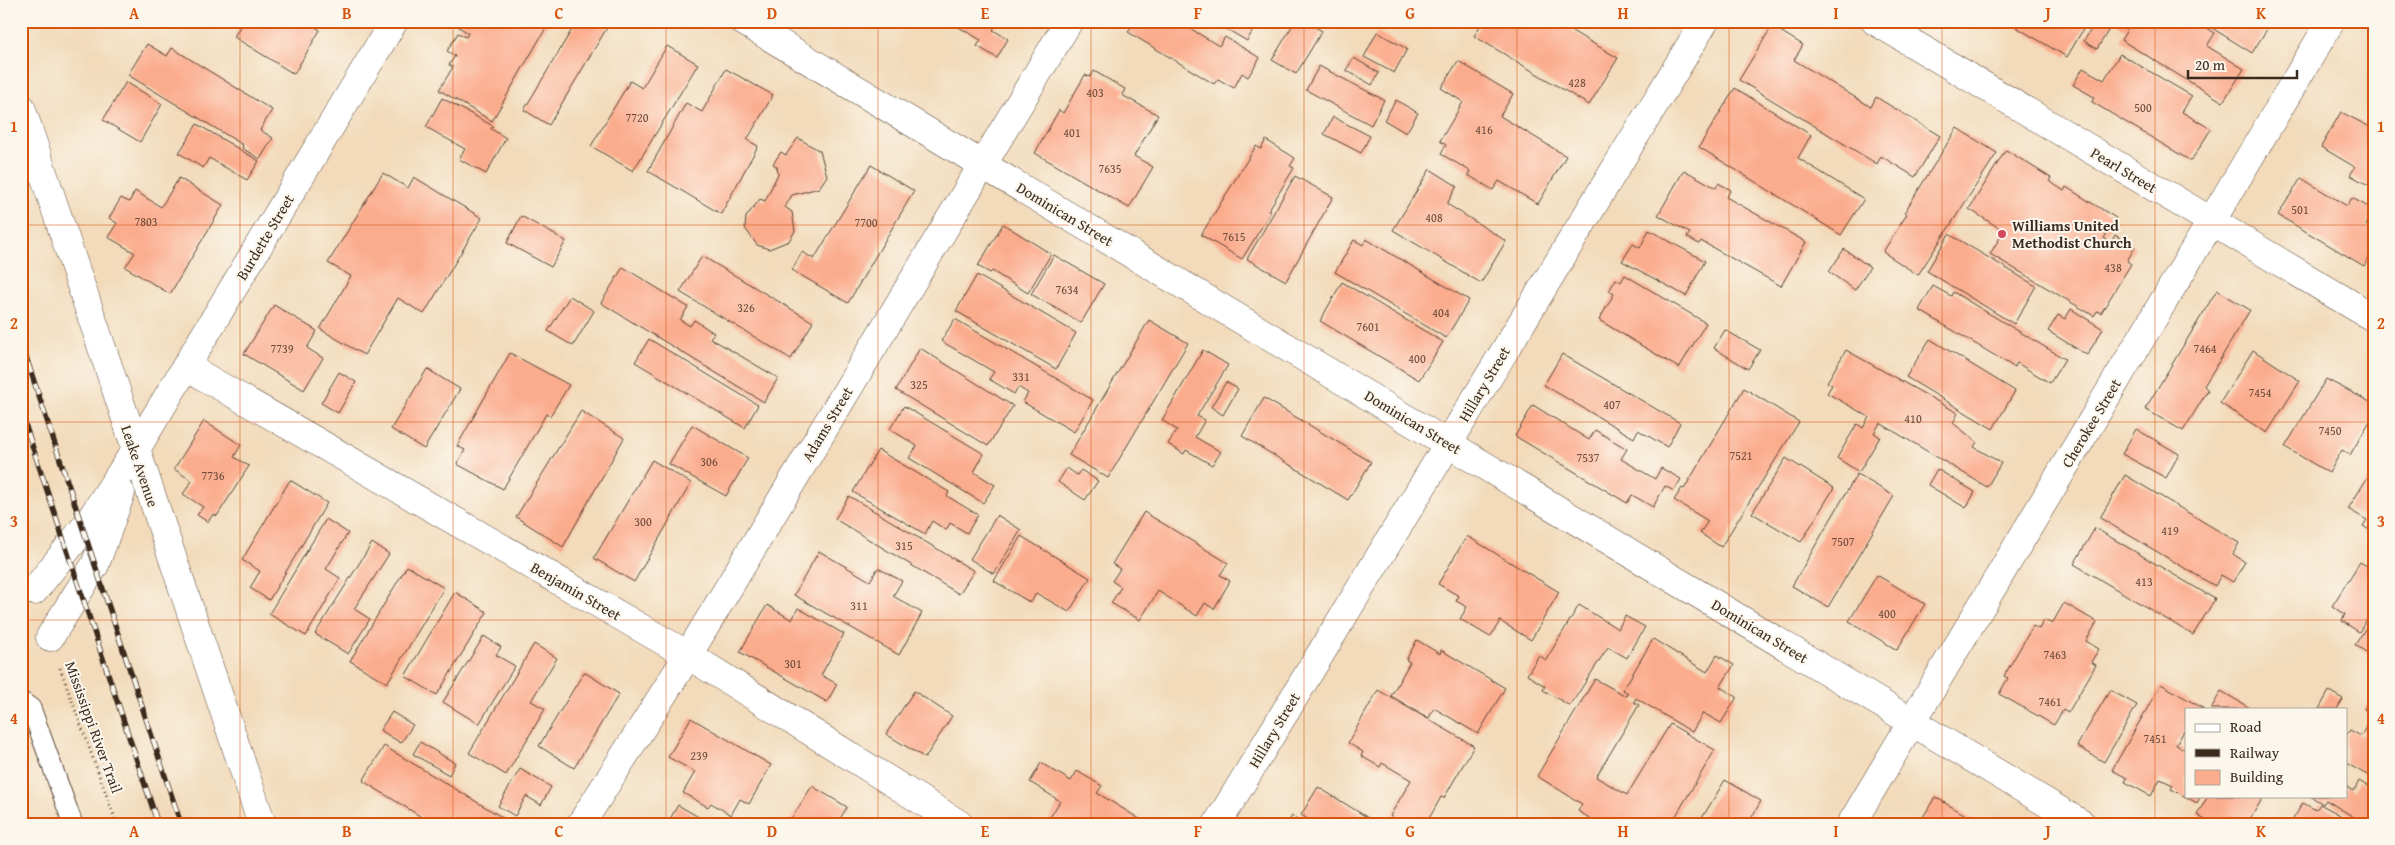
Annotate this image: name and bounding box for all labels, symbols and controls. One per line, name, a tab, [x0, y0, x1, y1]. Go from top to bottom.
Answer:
text: A	[129, 1, 140, 25]
text: B	[342, 1, 352, 25]
text: C	[554, 1, 564, 25]
text: D	[767, 1, 777, 25]
text: E	[981, 1, 990, 25]
text: F	[1194, 1, 1202, 25]
text: G	[1405, 1, 1415, 25]
text: H	[1617, 1, 1629, 25]
text: I	[1833, 1, 1839, 25]
text: J	[2042, 1, 2051, 25]
text: K	[2256, 1, 2267, 25]
scale bar	[2188, 48, 2296, 80]
text: 20 m	[2195, 54, 2226, 75]
house number: 428	[1568, 74, 1586, 91]
house number: 403	[1086, 84, 1104, 101]
house number: 500	[2134, 99, 2152, 116]
house number: 7720	[625, 109, 649, 126]
text: 1	[10, 114, 18, 138]
text: 1	[2377, 114, 2385, 138]
house number: 416	[1475, 121, 1493, 138]
house number: 401	[1063, 124, 1081, 141]
street label: Pearl Street	[2087, 142, 2162, 198]
house number: 7635	[1098, 160, 1122, 177]
street label: Dominican Street	[1013, 177, 1118, 252]
street label: Burdette Street	[231, 190, 299, 284]
house number: 501	[2291, 201, 2309, 218]
house number: 408	[1425, 209, 1443, 226]
house number: 7803	[134, 213, 158, 230]
house number: 7700	[854, 214, 878, 231]
place label: Williams United Methodist Church	[2012, 215, 2132, 253]
house number: 7615	[1222, 228, 1246, 245]
marker: Williams United Methodist Church	[1996, 228, 2008, 240]
house number: 438	[2104, 259, 2122, 276]
house number: 7634	[1055, 281, 1079, 298]
house number: 326	[737, 299, 755, 316]
house number: 404	[1432, 304, 1450, 321]
text: 2	[10, 311, 18, 335]
text: 2	[2377, 311, 2385, 335]
house number: 7601	[1356, 318, 1380, 335]
house number: 7739	[270, 340, 294, 357]
house number: 7464	[2193, 340, 2217, 357]
street label: Hillary Street	[1453, 342, 1515, 426]
house number: 400	[1408, 350, 1426, 367]
house number: 331	[1012, 368, 1030, 385]
street label: Cherokee Street	[2056, 374, 2126, 471]
house number: 325	[910, 376, 928, 393]
street label: Adams Street	[796, 382, 858, 465]
house number: 7454	[2248, 384, 2272, 401]
street label: Dominican Street	[1361, 385, 1466, 460]
house number: 407	[1603, 396, 1621, 413]
house number: 410	[1904, 410, 1922, 427]
street label: Leake Avenue	[116, 422, 164, 510]
house number: 7450	[2318, 422, 2342, 439]
house number: 7521	[1729, 447, 1753, 464]
house number: 7537	[1576, 449, 1600, 466]
house number: 306	[700, 453, 718, 470]
house number: 7736	[201, 467, 225, 484]
text: 3	[10, 509, 18, 533]
text: 3	[2377, 509, 2385, 533]
house number: 300	[634, 513, 652, 530]
house number: 419	[2161, 522, 2179, 539]
house number: 7507	[1831, 533, 1855, 550]
house number: 315	[895, 537, 913, 554]
street label: Benjamin Street	[527, 557, 626, 626]
house number: 413	[2135, 573, 2153, 590]
street label: Dominican Street	[1708, 594, 1813, 669]
house number: 311	[850, 597, 868, 614]
house number: 400	[1878, 605, 1896, 622]
house number: 7463	[2043, 646, 2067, 663]
house number: 301	[784, 655, 802, 672]
street label: Mississippi River Trail	[60, 658, 128, 796]
street label: Hillary Street	[1243, 688, 1305, 772]
house number: 7461	[2038, 693, 2062, 710]
text: 4	[10, 706, 18, 730]
text: 4	[2377, 706, 2385, 730]
legend	[2185, 708, 2348, 798]
text: Road	[2230, 716, 2261, 737]
house number: 7451	[2143, 730, 2167, 747]
text: Railway	[2230, 742, 2280, 763]
house number: 239	[690, 747, 708, 764]
text: Building	[2230, 766, 2284, 787]
text: A	[129, 819, 140, 843]
text: B	[342, 819, 352, 843]
text: C	[554, 819, 564, 843]
text: D	[767, 819, 777, 843]
text: E	[981, 819, 990, 843]
text: F	[1194, 819, 1202, 843]
text: G	[1405, 819, 1415, 843]
text: H	[1617, 819, 1629, 843]
text: I	[1833, 819, 1839, 843]
text: J	[2042, 819, 2051, 843]
text: K	[2256, 819, 2267, 843]

